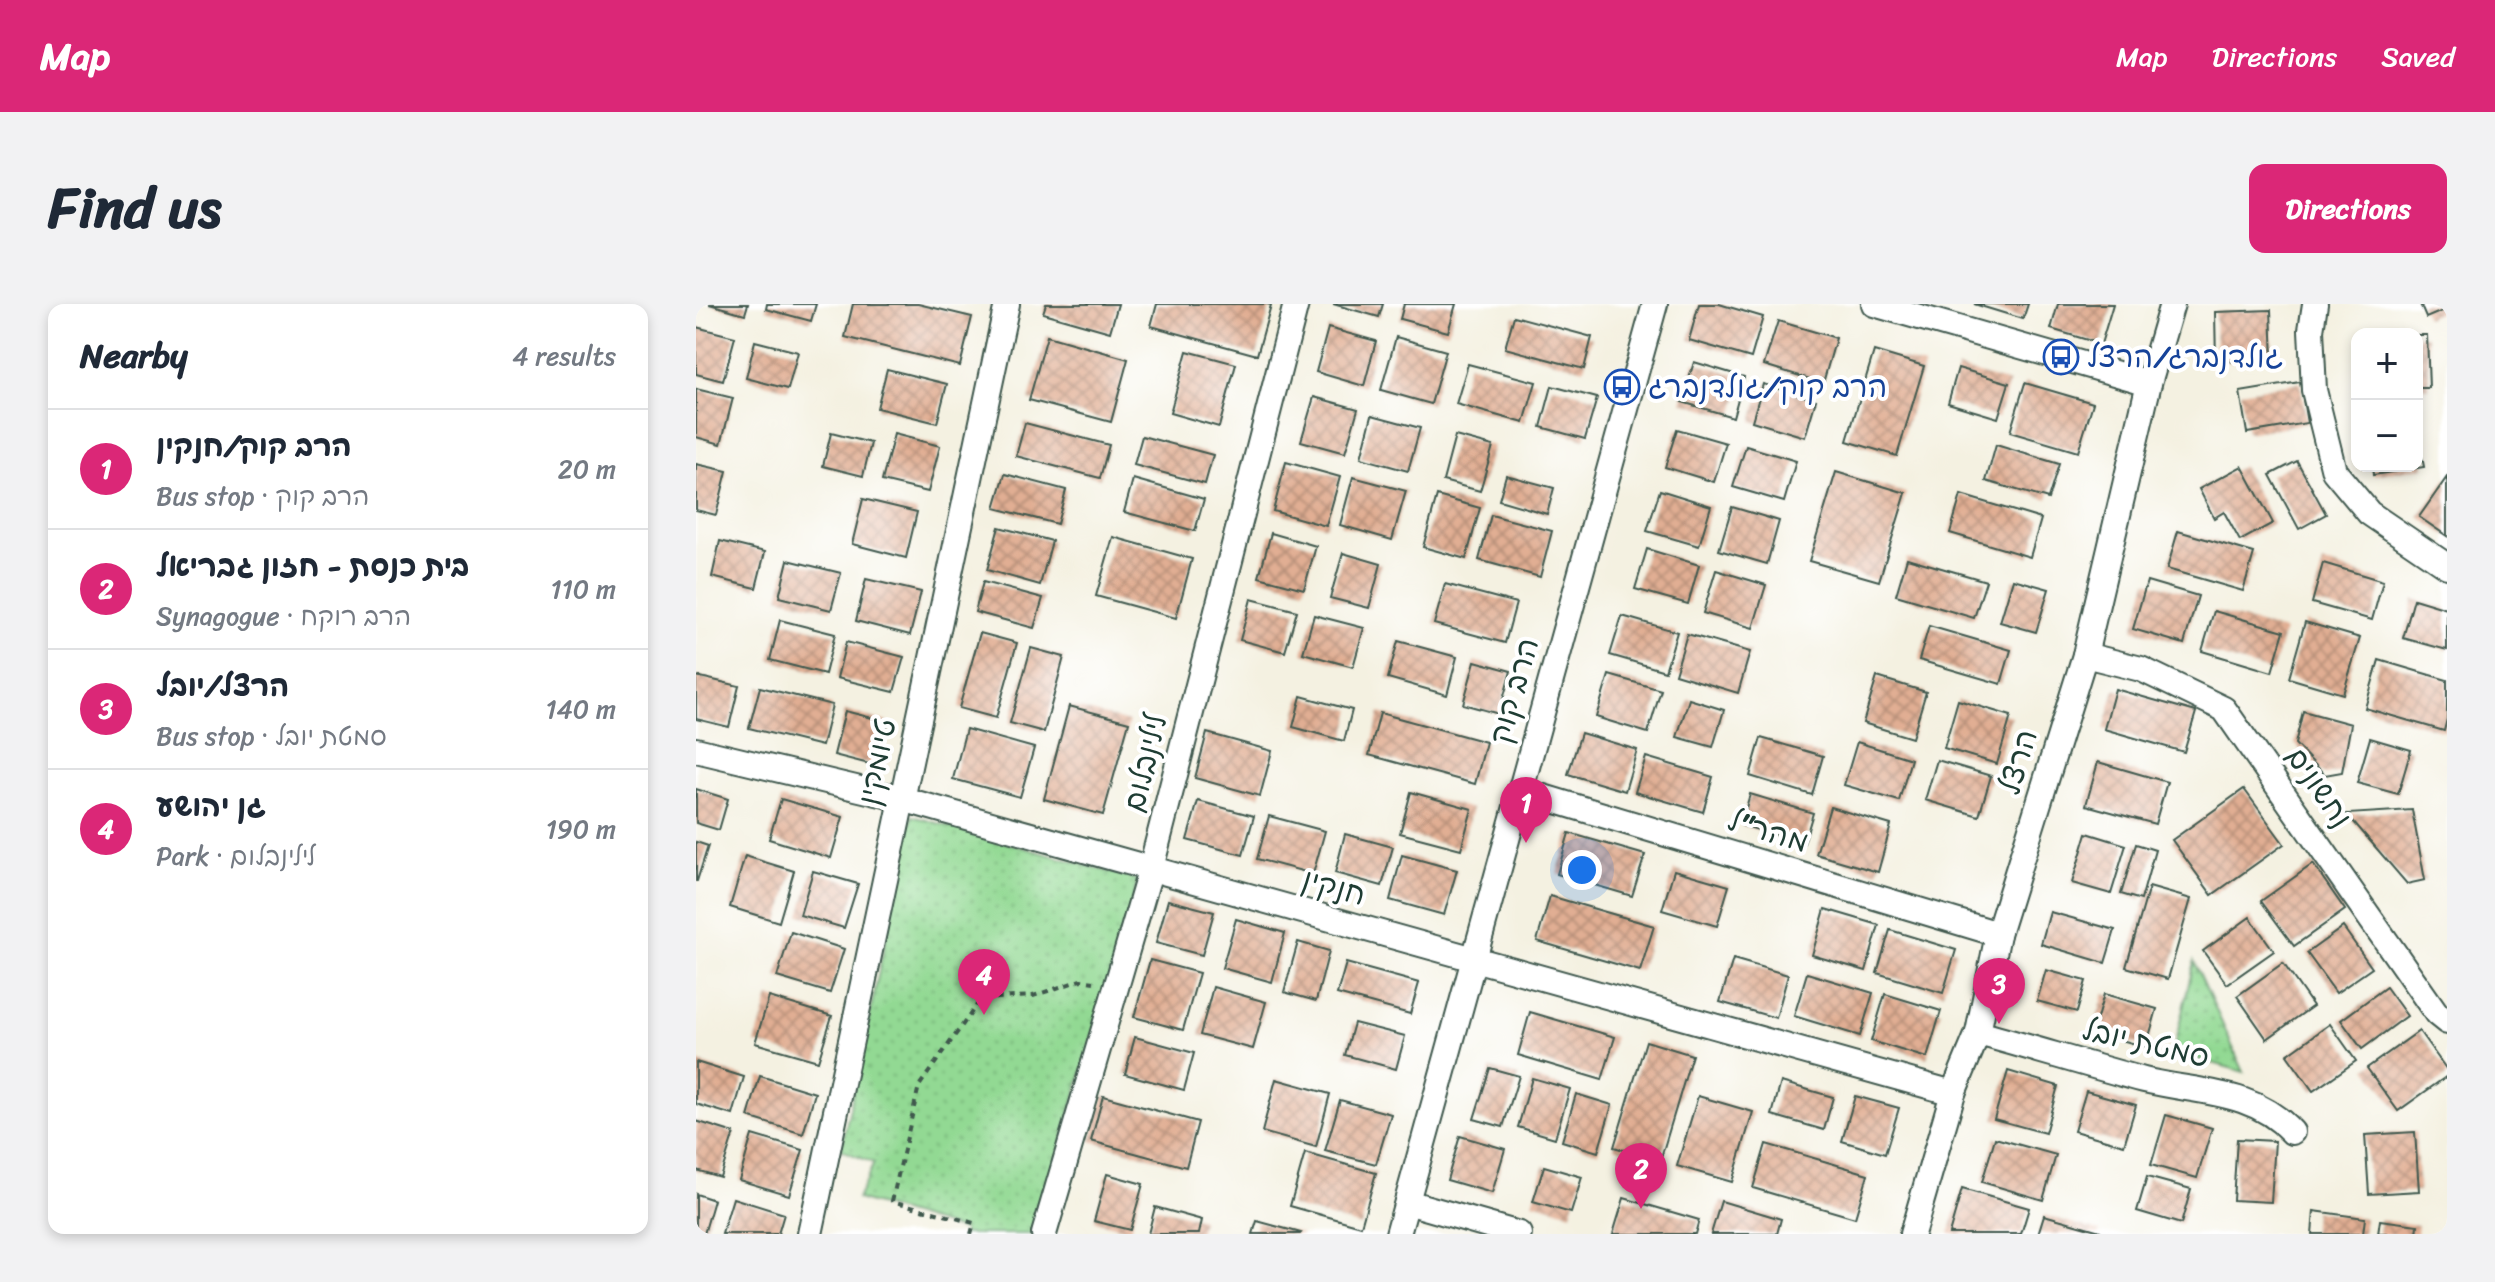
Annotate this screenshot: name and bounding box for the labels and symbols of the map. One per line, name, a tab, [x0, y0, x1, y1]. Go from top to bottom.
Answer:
place label: גולדנברג/הרצל	[2087, 330, 2283, 384]
bus stop icon: גולדנברג/הרצל	[2042, 338, 2080, 376]
place label: הרב קוק/גולדנברג	[1648, 360, 1887, 414]
bus stop icon: הרב קוק/גולדנברג	[1603, 368, 1641, 406]
street label: הרב קוק	[1473, 631, 1555, 751]
street label: לילינבלום	[1107, 708, 1183, 818]
street label: טיומקין	[841, 713, 913, 811]
street label: הרצל	[1982, 722, 2054, 802]
street label: נחשונים	[2271, 734, 2367, 840]
pin: 1	[1500, 777, 1552, 843]
street label: מהר"ל	[1721, 793, 1815, 869]
your location	[1562, 850, 1602, 890]
street label: חנקין	[1296, 852, 1372, 922]
pin: 4	[958, 949, 1010, 1015]
pin: 3	[1973, 958, 2025, 1024]
street label: סמטת יובל	[2077, 1002, 2215, 1084]
pin: 2	[1615, 1143, 1667, 1209]

